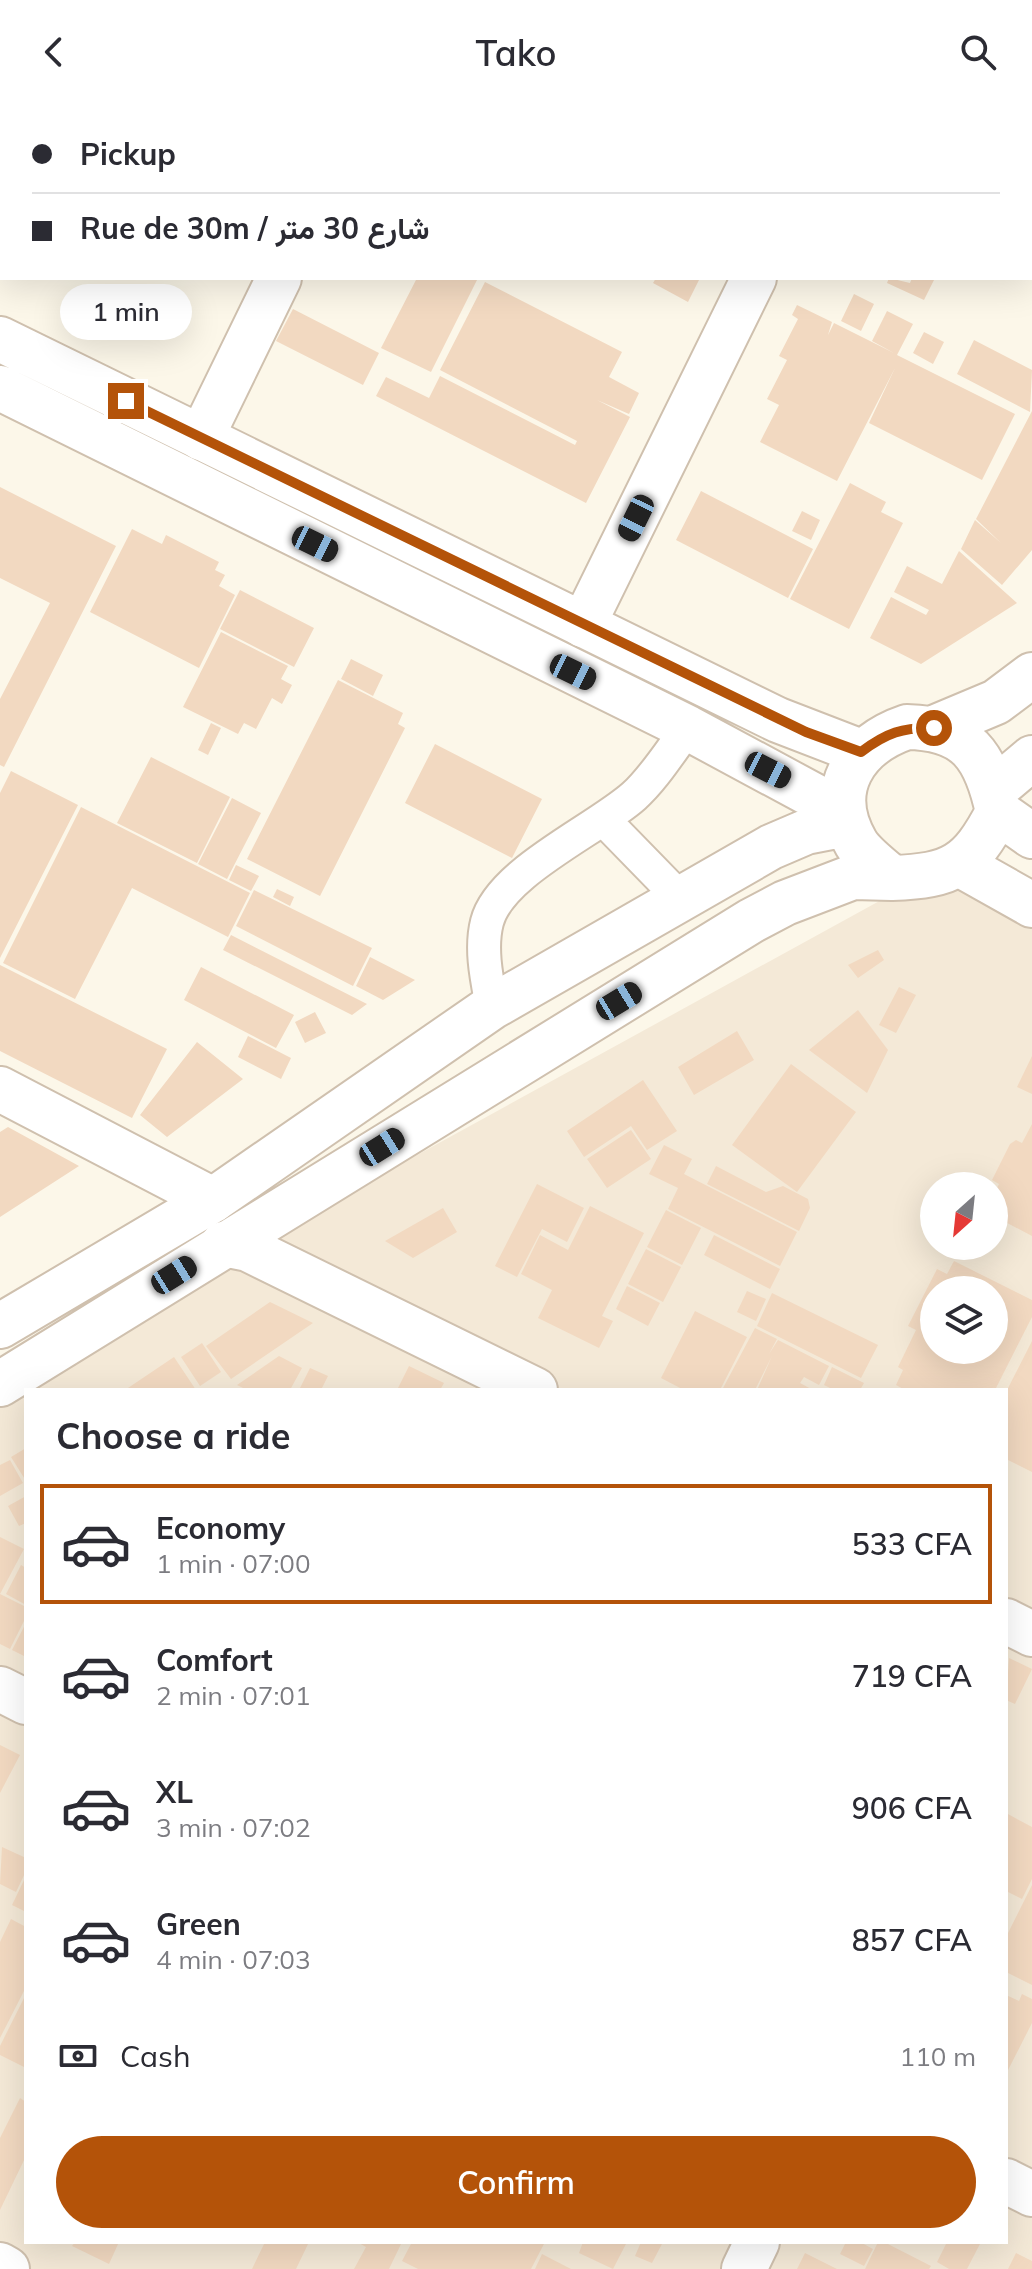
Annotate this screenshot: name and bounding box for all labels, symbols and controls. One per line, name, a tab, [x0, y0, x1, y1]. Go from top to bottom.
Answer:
icon: back	[32, 30, 76, 74]
text: Tako	[476, 30, 556, 75]
icon: search	[956, 30, 1000, 74]
text: Pickup	[80, 135, 176, 173]
text: Rue de 30m / شارع 30 متر	[80, 209, 429, 247]
callout: 1 min	[60, 285, 192, 341]
text: 1 min	[92, 295, 160, 328]
route end	[108, 383, 144, 419]
car	[615, 491, 657, 545]
car	[288, 523, 342, 565]
car	[546, 651, 600, 693]
route start	[916, 710, 952, 746]
car	[741, 748, 795, 792]
car	[592, 978, 646, 1024]
car	[355, 1124, 409, 1170]
north arrow	[920, 1172, 1008, 1260]
map controls	[920, 1172, 1008, 1364]
car	[147, 1252, 201, 1298]
button: layers	[920, 1276, 1008, 1364]
text: Choose a ride	[56, 1413, 290, 1458]
icon: car	[60, 1508, 132, 1580]
text: Economy	[156, 1509, 285, 1547]
text: 533 CFA	[852, 1525, 972, 1563]
text: 1 min · 07:00	[156, 1547, 311, 1580]
icon: car	[60, 1640, 132, 1712]
text: Comfort	[156, 1641, 273, 1679]
text: 719 CFA	[852, 1657, 972, 1695]
text: 2 min · 07:01	[156, 1679, 311, 1712]
icon: car	[60, 1772, 132, 1844]
text: XL	[156, 1773, 193, 1811]
text: 906 CFA	[852, 1789, 972, 1827]
text: 3 min · 07:02	[156, 1811, 311, 1844]
icon: car	[60, 1904, 132, 1976]
text: Green	[156, 1905, 241, 1943]
text: 857 CFA	[852, 1921, 972, 1959]
text: 4 min · 07:03	[156, 1943, 311, 1976]
icon: cash	[56, 2034, 100, 2078]
text: Cash	[120, 2037, 191, 2075]
text: 110 m	[900, 2040, 976, 2073]
button: Confirm	[56, 2136, 976, 2228]

